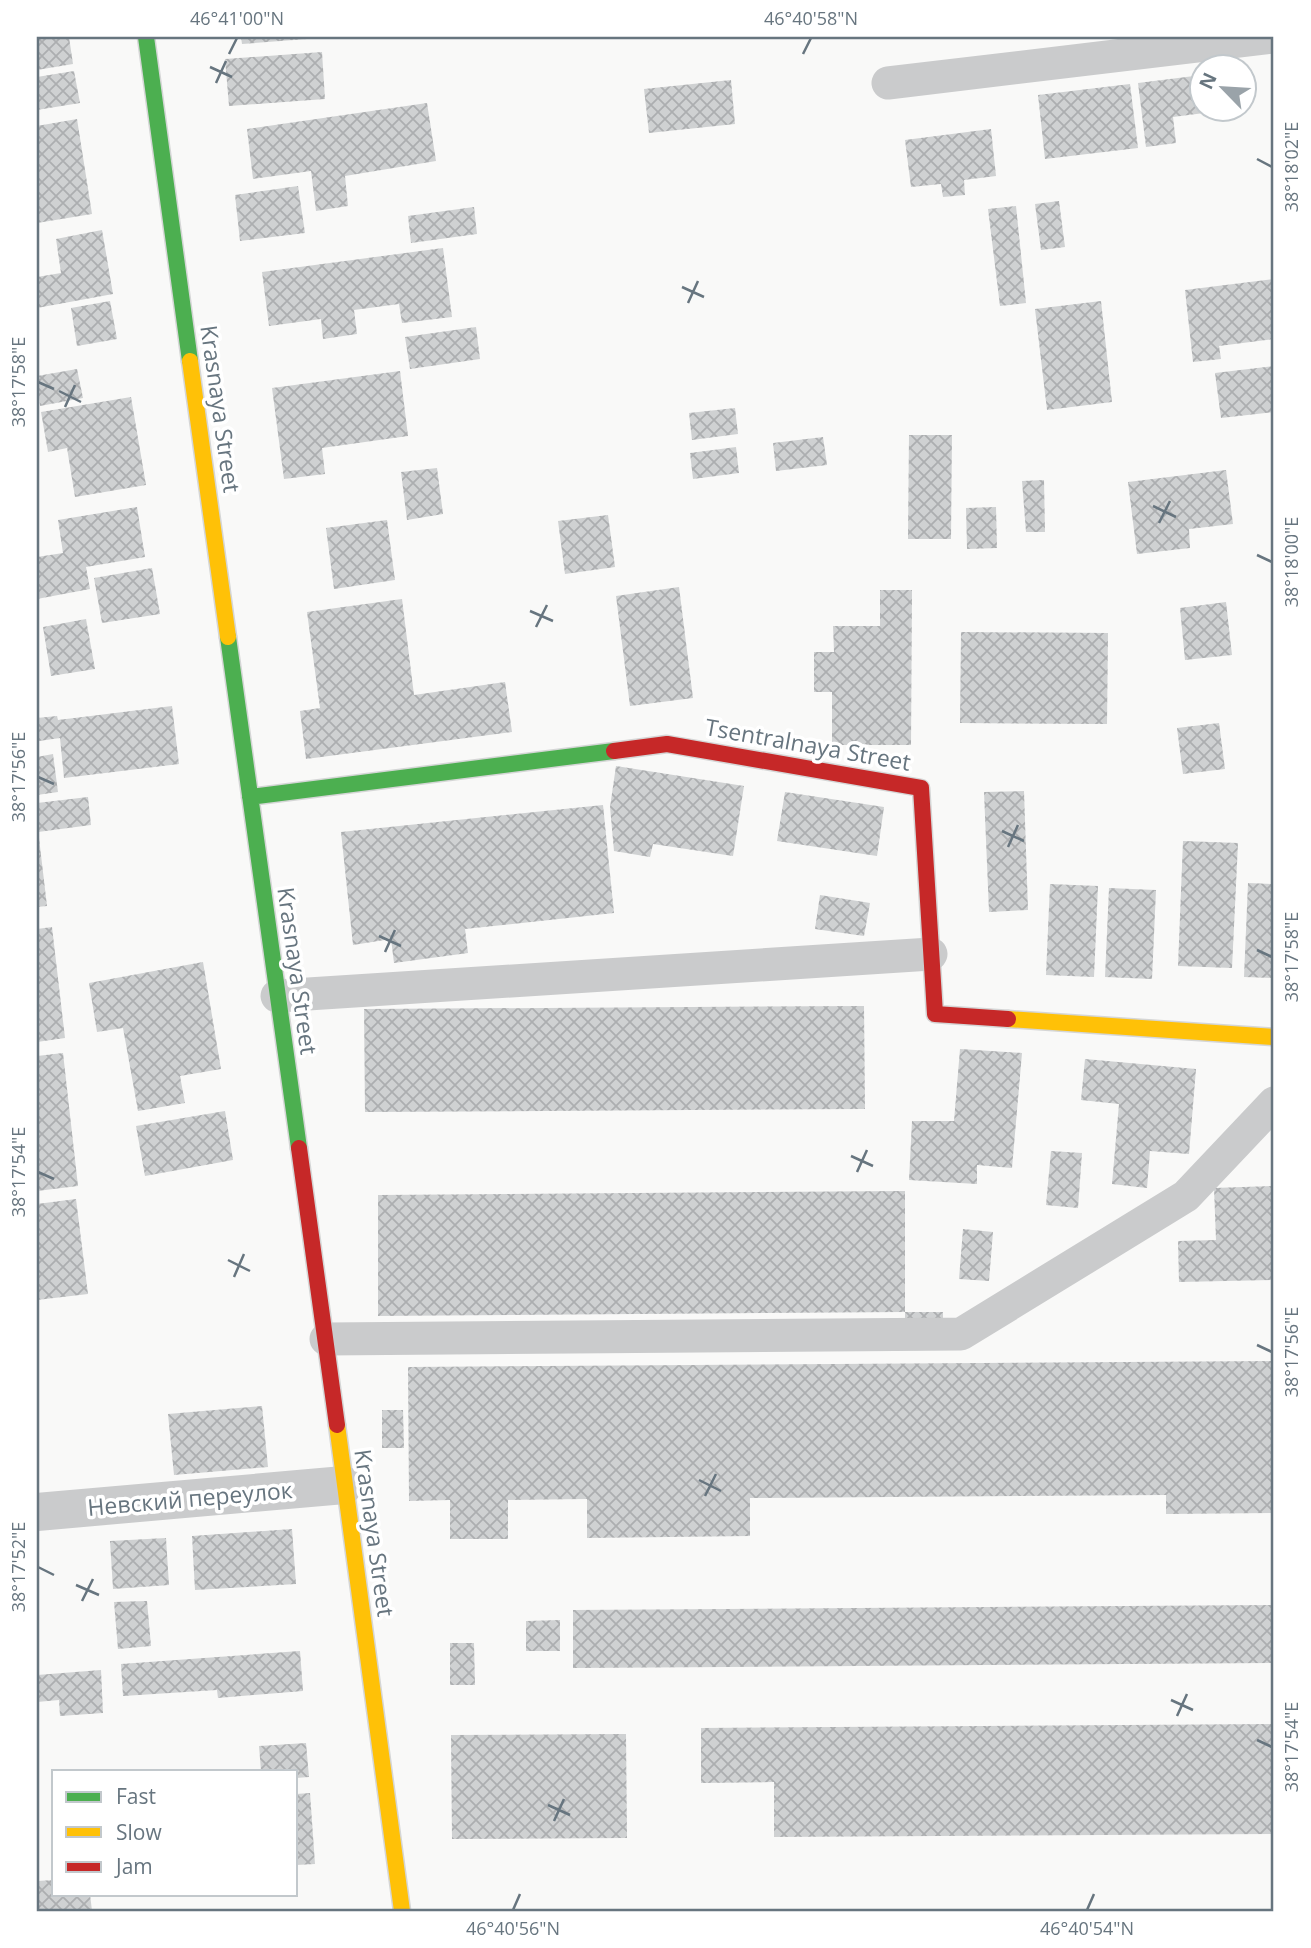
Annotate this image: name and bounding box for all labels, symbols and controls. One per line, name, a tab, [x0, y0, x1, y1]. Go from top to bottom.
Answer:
text: 46°41'00"N	[190, 6, 284, 30]
text: 46°40'58"N	[764, 6, 858, 30]
north arrow	[1188, 52, 1258, 122]
text: N	[1193, 68, 1223, 93]
text: 38°18'02"E	[1279, 122, 1303, 212]
street label: Krasnaya Street	[193, 323, 249, 495]
text: 38°17'58"E	[6, 337, 30, 427]
text: 38°18'00"E	[1279, 517, 1303, 607]
street label: Tsentralnaya Street	[703, 710, 913, 778]
text: 38°17'56"E	[6, 732, 30, 822]
street label: Krasnaya Street	[270, 885, 326, 1057]
text: 38°17'58"E	[1279, 912, 1303, 1002]
text: 38°17'54"E	[6, 1127, 30, 1217]
text: 38°17'56"E	[1279, 1307, 1303, 1397]
street label: Krasnaya Street	[347, 1447, 403, 1619]
street label: Невский переулок	[86, 1473, 294, 1523]
text: 38°17'52"E	[6, 1522, 30, 1612]
text: 38°17'54"E	[1279, 1702, 1303, 1792]
legend	[52, 1770, 298, 1896]
text: Fast	[116, 1782, 156, 1810]
text: Slow	[116, 1818, 162, 1846]
text: Jam	[114, 1852, 153, 1880]
text: 46°40'56"N	[466, 1916, 560, 1940]
text: 46°40'54"N	[1040, 1916, 1134, 1940]

